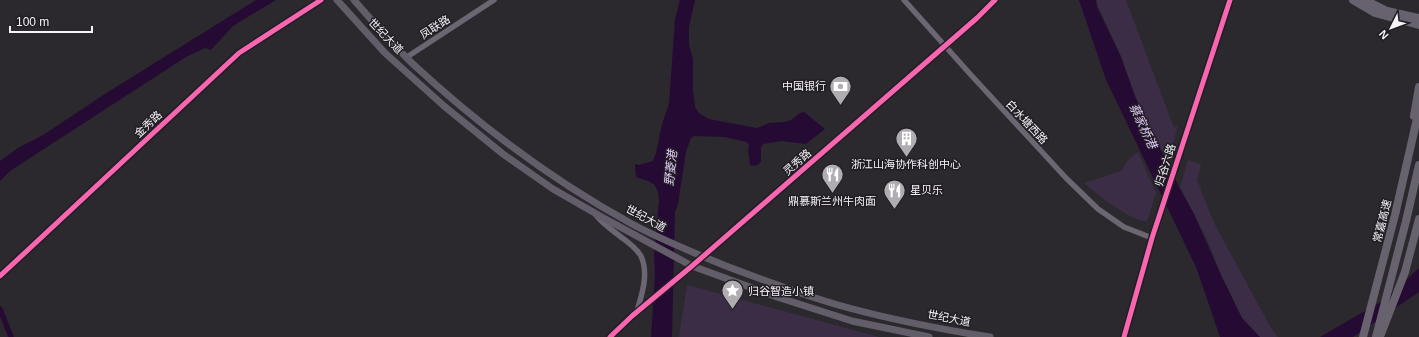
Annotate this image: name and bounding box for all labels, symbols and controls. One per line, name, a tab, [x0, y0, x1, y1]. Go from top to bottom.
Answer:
scale bar	[10, 8, 92, 34]
north arrow	[1371, 8, 1411, 48]
street label: 凤联路	[418, 13, 452, 41]
text: 100 m	[16, 15, 49, 29]
street label: 世纪大道	[366, 16, 406, 56]
text: N	[1376, 28, 1391, 42]
bank icon: 中国银行	[828, 73, 854, 106]
place label: 中国银行	[782, 80, 826, 92]
street label: 白水塘西路	[1004, 98, 1050, 146]
water label: 蔡家桥港	[1127, 101, 1160, 153]
street label: 金秀路	[132, 108, 164, 140]
building icon: 浙江山海协作科创中心	[893, 125, 919, 158]
street label: 归谷六路	[1152, 142, 1178, 188]
water label: 野菱港	[662, 147, 680, 187]
street label: 灵秀路	[781, 147, 813, 177]
place label: 浙江山海协作科创中心	[851, 158, 961, 170]
restaurant icon: 鼎慕斯兰州牛肉面	[819, 162, 845, 195]
restaurant icon: 星贝乐	[882, 177, 908, 210]
place label: 星贝乐	[910, 184, 943, 196]
place label: 鼎慕斯兰州牛肉面	[788, 195, 876, 207]
street label: 常嘉高速	[1371, 198, 1393, 244]
street label: 世纪大道	[624, 202, 668, 234]
place icon: 归谷智造小镇	[720, 278, 746, 311]
place label: 归谷智造小镇	[748, 285, 814, 297]
street label: 世纪大道	[926, 308, 972, 328]

